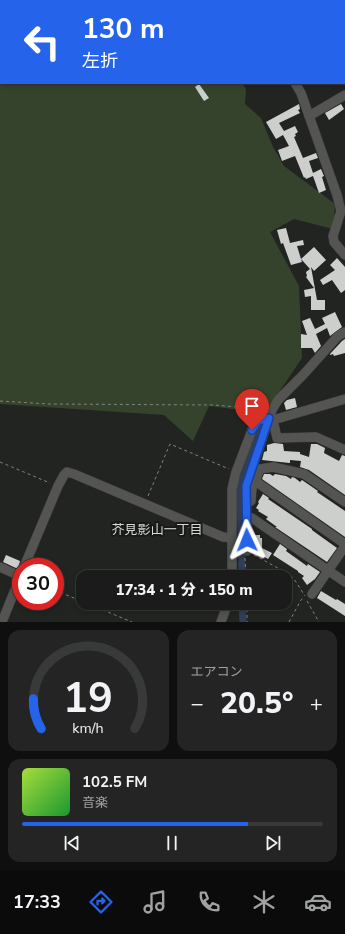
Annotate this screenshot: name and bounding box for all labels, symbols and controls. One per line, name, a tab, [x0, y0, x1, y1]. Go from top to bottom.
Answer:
text: 130 m	[82, 10, 165, 48]
icon: left	[16, 16, 68, 68]
text: 左折	[82, 49, 118, 73]
pin	[235, 389, 269, 430]
icon: arrive	[241, 395, 263, 417]
position arrow	[226, 519, 268, 561]
district label: 芥見影山一丁目	[111, 521, 203, 539]
speed limit sign: 30	[12, 558, 64, 610]
text: 17:34 · 1 分 · 150 m	[115, 580, 253, 600]
text: エアコン	[191, 663, 243, 681]
text: 19	[63, 669, 113, 726]
text: 20.5°	[220, 683, 293, 724]
text: −	[191, 689, 204, 719]
text: +	[310, 689, 323, 719]
text: km/h	[73, 718, 104, 737]
text: 102.5 FM	[82, 772, 147, 792]
text: 音楽	[82, 794, 108, 812]
icon: previous	[61, 832, 83, 854]
icon: pause	[161, 832, 183, 854]
icon: next	[262, 832, 284, 854]
icon: directions	[87, 888, 115, 916]
icon: music	[141, 888, 169, 916]
icon: phone	[195, 888, 223, 916]
icon: climate	[250, 888, 278, 916]
icon: car	[304, 888, 332, 916]
text: 17:33	[13, 890, 61, 914]

